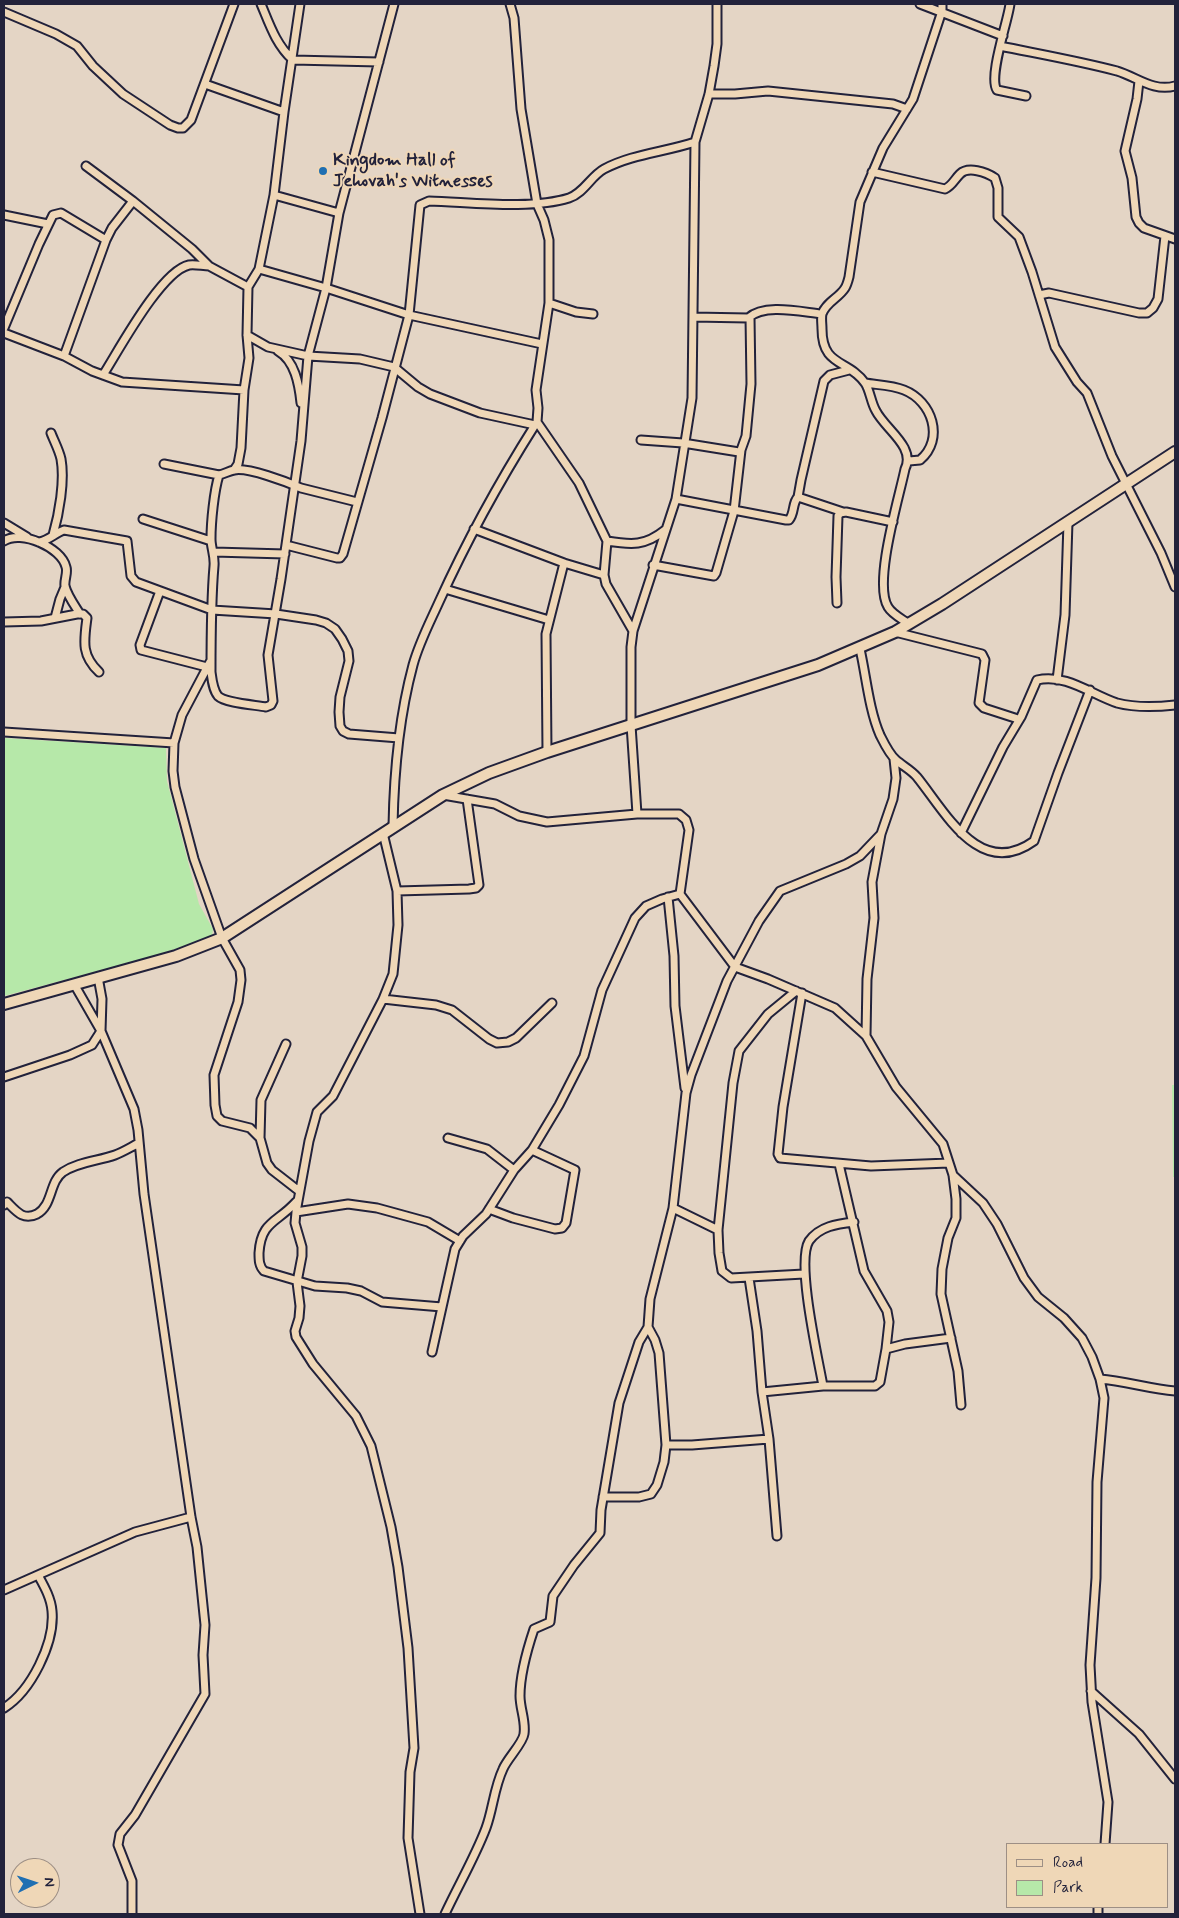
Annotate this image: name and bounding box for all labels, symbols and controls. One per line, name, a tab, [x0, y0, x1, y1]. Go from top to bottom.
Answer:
place label: Kingdom Hall of Jehovah's Witnesses	[333, 150, 493, 192]
marker: Kingdom Hall of Jehovah's Witnesses	[317, 165, 329, 177]
legend	[1006, 1843, 1169, 1908]
text: Road	[1053, 1853, 1083, 1873]
north arrow	[10, 1858, 60, 1908]
text: N	[40, 1877, 58, 1887]
text: Park	[1053, 1878, 1083, 1898]

